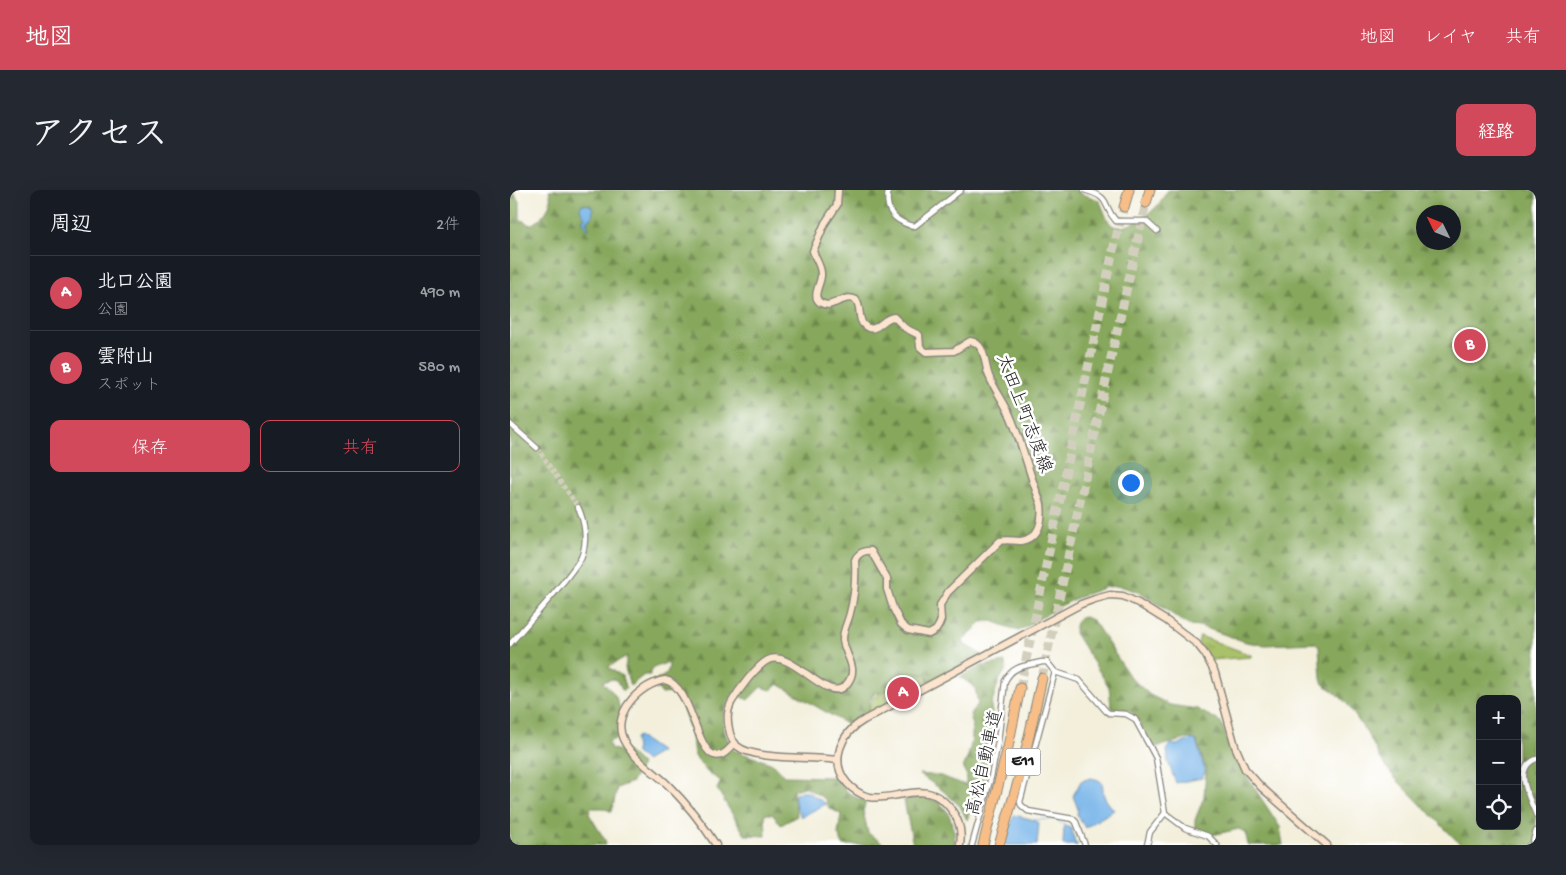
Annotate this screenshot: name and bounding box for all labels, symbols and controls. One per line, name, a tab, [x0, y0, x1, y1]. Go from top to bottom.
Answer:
text: 地図	[25, 25, 73, 54]
text: 地図	[1360, 28, 1396, 49]
text: レイヤ	[1424, 28, 1477, 49]
text: 共有	[1505, 28, 1541, 49]
button: 経路	[1456, 104, 1536, 156]
text: アクセス	[30, 117, 168, 158]
north arrow	[1416, 205, 1461, 250]
text: 周辺	[50, 214, 92, 239]
text: 2件	[436, 217, 460, 236]
text: 北口公園	[97, 272, 173, 295]
text: A	[61, 284, 71, 303]
text: 490 m	[420, 284, 460, 303]
text: 公園	[97, 302, 129, 321]
pin: B	[1454, 326, 1486, 364]
text: 雲附山	[97, 347, 154, 370]
street label: 太田上町志度線	[991, 351, 1056, 477]
text: B	[62, 359, 70, 378]
text: 580 m	[419, 359, 460, 378]
text: スポット	[97, 377, 161, 396]
button: 保存	[50, 420, 250, 472]
button: 共有	[260, 420, 460, 472]
your location	[1118, 470, 1144, 496]
pin: A	[887, 674, 919, 712]
map controls	[1476, 695, 1521, 830]
button: +	[1476, 695, 1521, 740]
street label: 高松自動車道	[963, 708, 1008, 818]
button: −	[1476, 740, 1521, 785]
road number: E11	[1006, 748, 1040, 776]
button: locate	[1476, 785, 1521, 830]

